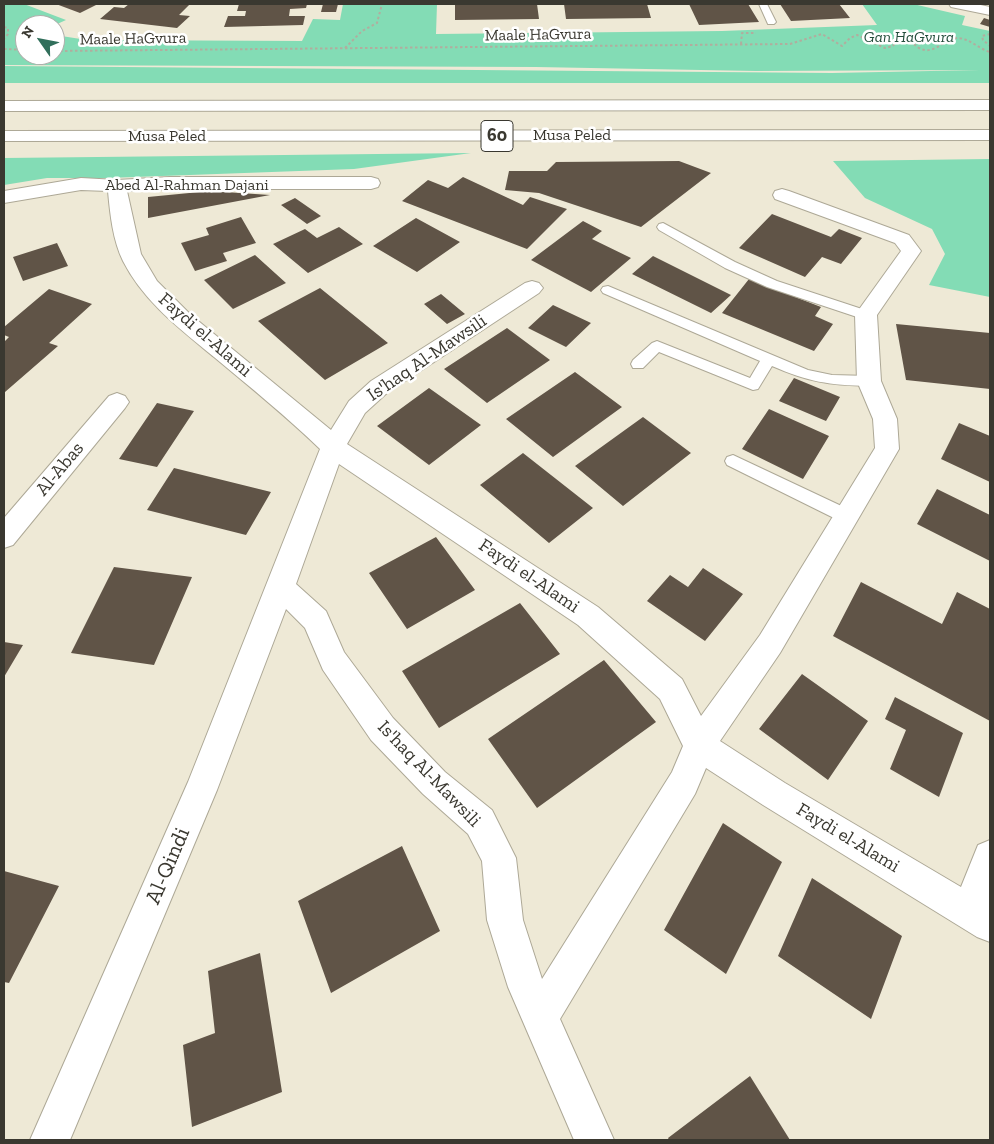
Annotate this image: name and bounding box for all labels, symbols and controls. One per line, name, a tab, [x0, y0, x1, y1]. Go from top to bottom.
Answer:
north arrow	[15, 15, 65, 65]
text: N	[18, 23, 38, 41]
street label: Maale HaGvura	[484, 24, 592, 46]
park label: Gan HaGvura	[864, 27, 954, 47]
street label: Maale HaGvura	[79, 28, 187, 50]
road number: 60	[481, 120, 513, 152]
street label: Musa Peled	[533, 125, 611, 145]
street label: Musa Peled	[128, 126, 206, 146]
street label: Abed Al-Rahman Dajani	[105, 175, 269, 195]
street label: Faydi el-Alami	[154, 288, 256, 382]
street label: Is'haq Al-Mawsili	[363, 310, 491, 406]
street label: Al-Abas	[31, 438, 89, 500]
street label: Faydi el-Alami	[474, 534, 584, 618]
street label: Is'haq Al-Mawsili	[372, 716, 486, 832]
street label: Faydi el-Alami	[792, 798, 904, 878]
street label: Al-Qindi	[140, 824, 196, 908]

